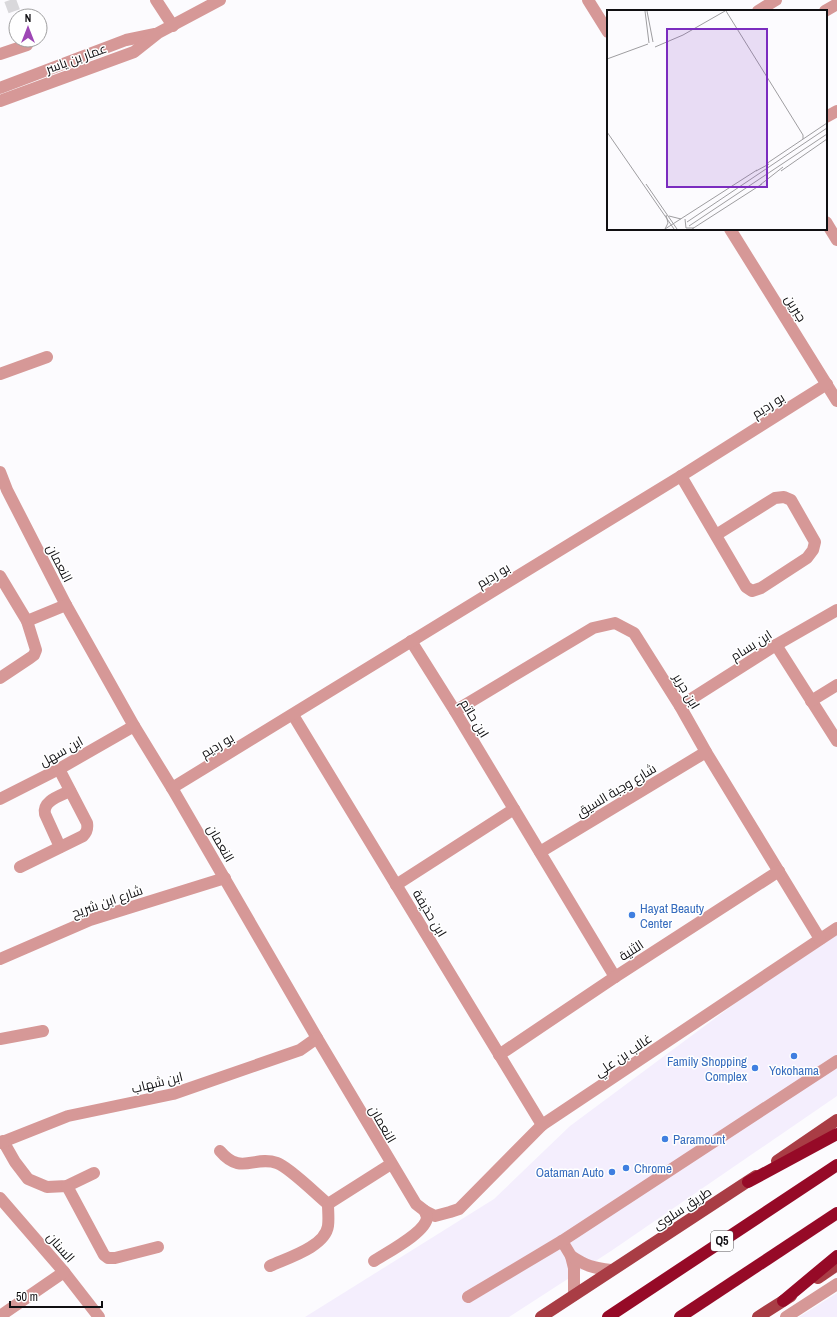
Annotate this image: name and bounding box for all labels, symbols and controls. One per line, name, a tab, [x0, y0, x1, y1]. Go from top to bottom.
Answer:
north arrow	[8, 8, 48, 48]
inset map	[607, 10, 827, 230]
text: N	[25, 11, 31, 25]
street label: عمار بن ياسر	[42, 40, 109, 78]
street label: جبرين	[781, 292, 810, 325]
street label: بو رديم	[749, 389, 788, 423]
street label: النعمان	[43, 541, 76, 585]
street label: بو رديم	[474, 559, 513, 593]
street label: ابن بسام	[727, 626, 776, 666]
street label: ابن جرير	[669, 670, 704, 712]
street label: ابن حاتم	[456, 696, 493, 741]
street label: بو رديم	[198, 729, 237, 763]
street label: ابن سهل	[36, 733, 86, 770]
street label: شارع وجبة السيق	[573, 760, 659, 821]
street label: النعمان	[203, 821, 238, 865]
street label: شارع ابن شريح	[69, 881, 145, 922]
street label: ابن حذيفة	[409, 886, 450, 940]
place label: Hayat Beauty Center	[640, 900, 705, 932]
marker: Hayat Beauty Center	[627, 910, 637, 920]
street label: الثنية	[616, 936, 647, 965]
street label: غالب بن علي	[591, 1030, 656, 1082]
marker: Yokohama	[789, 1051, 799, 1061]
place label: Family Shopping Complex	[667, 1053, 748, 1085]
place label: Yokohama	[769, 1062, 819, 1079]
marker: Family Shopping Complex	[750, 1063, 760, 1073]
street label: ابن شهاب	[130, 1068, 185, 1097]
street label: النعمان	[365, 1102, 400, 1146]
place label: Paramount	[673, 1131, 725, 1148]
marker: Paramount	[660, 1134, 670, 1144]
place label: Chrome	[634, 1160, 672, 1177]
marker: Chrome	[621, 1163, 631, 1173]
place label: Oataman Auto	[536, 1164, 604, 1181]
marker: Oataman Auto	[607, 1167, 617, 1177]
street label: طريق سلوى	[650, 1183, 715, 1234]
street label: السنان	[43, 1229, 78, 1266]
road number: Q5	[711, 1231, 733, 1251]
scale bar	[10, 1283, 102, 1309]
text: 50 m	[16, 1289, 38, 1305]

